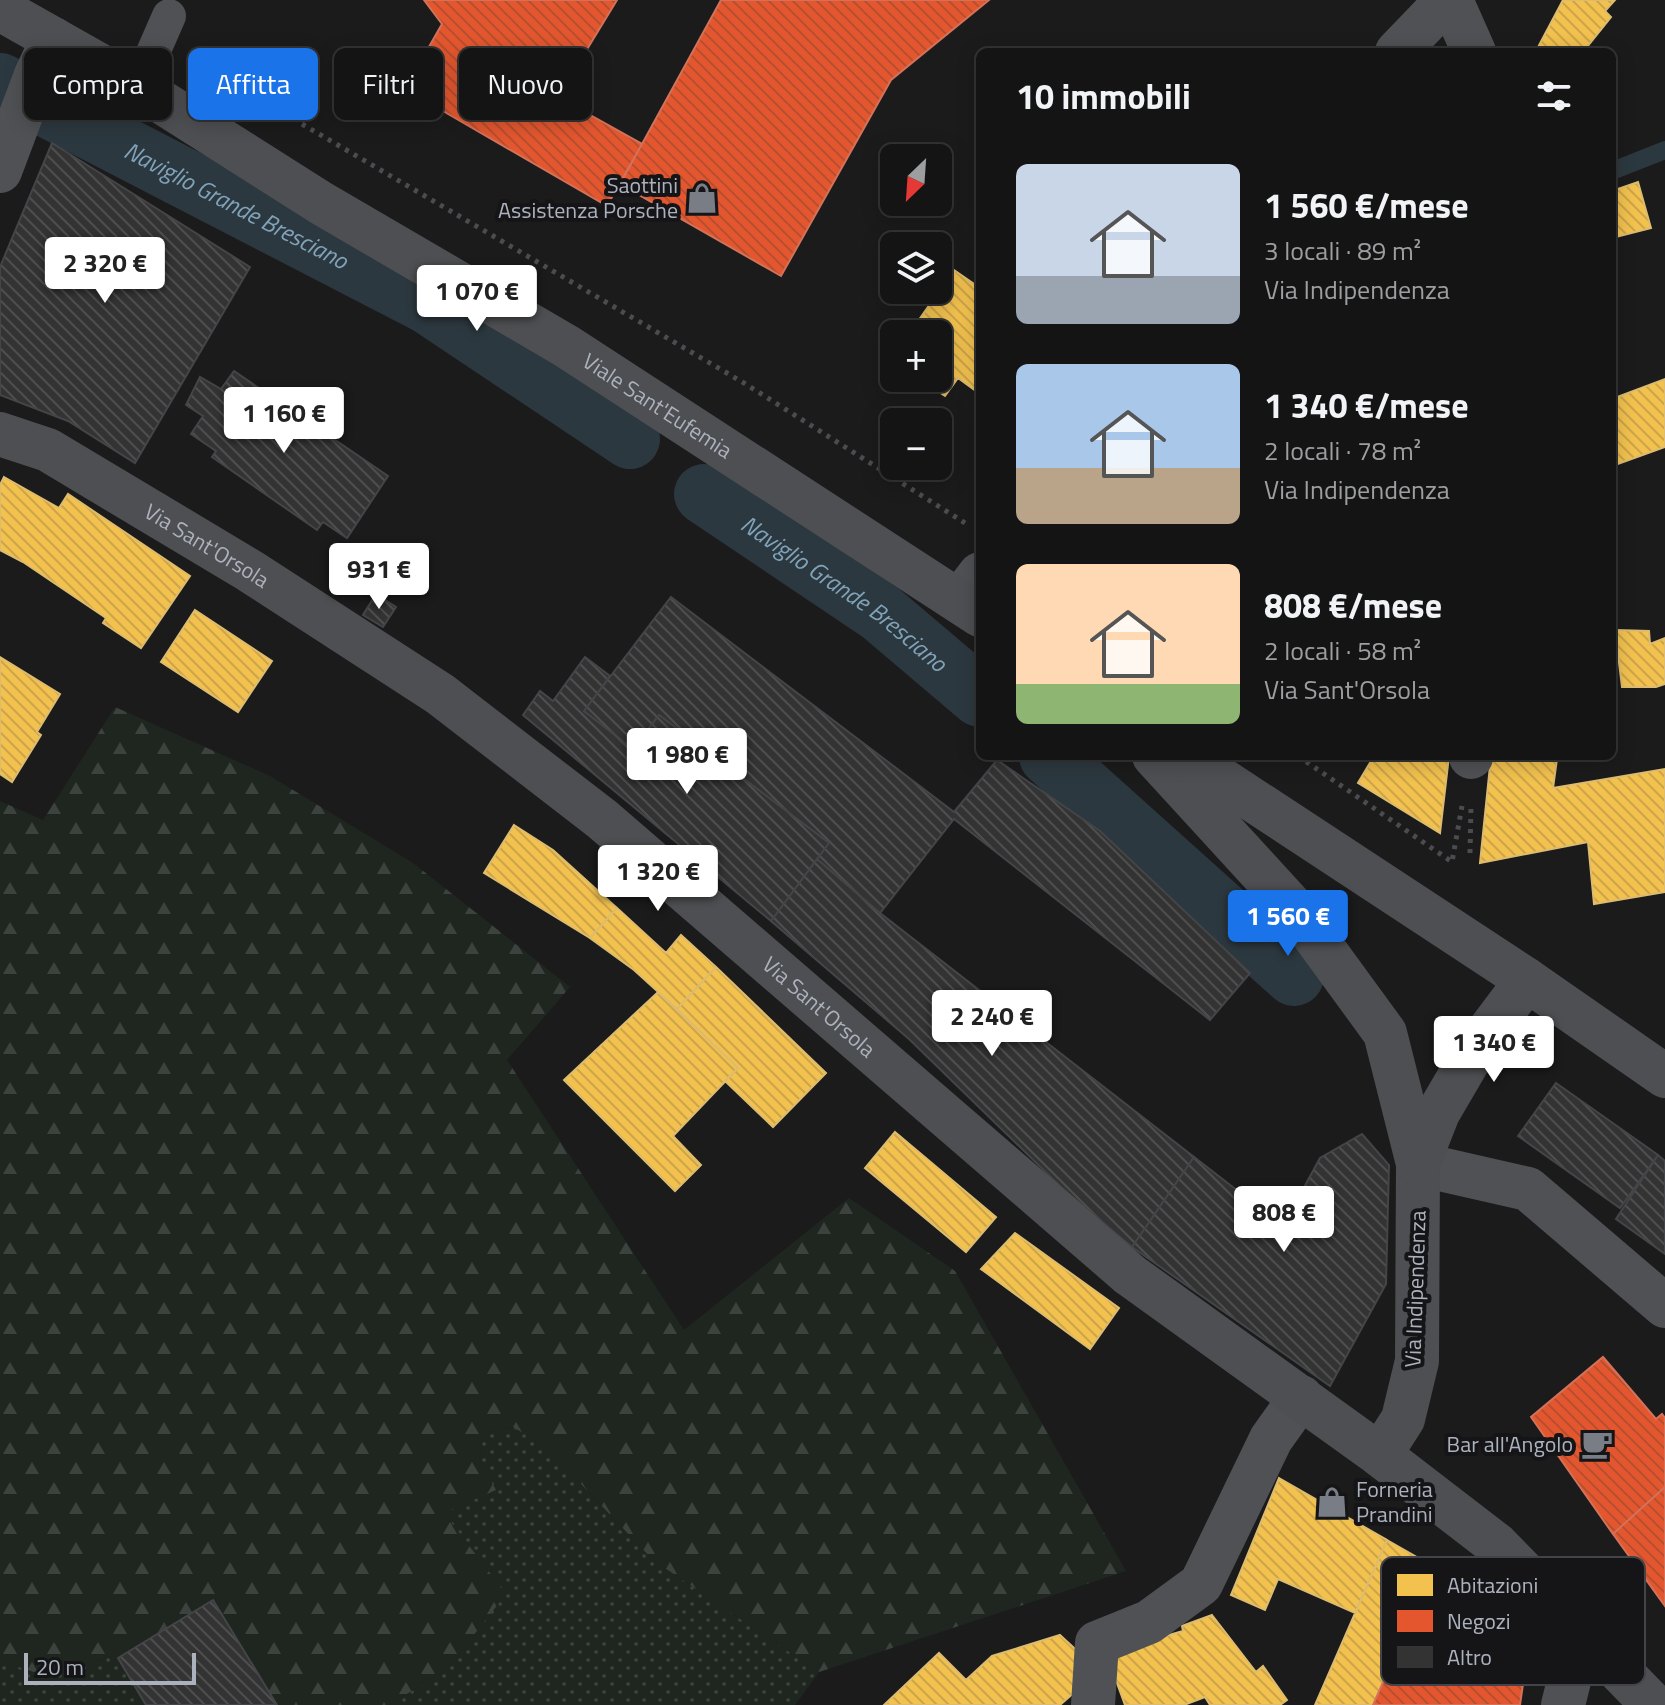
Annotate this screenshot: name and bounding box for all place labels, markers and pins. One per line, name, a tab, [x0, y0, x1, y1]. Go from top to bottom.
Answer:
place label: Saottini Assistenza Porsche	[498, 168, 678, 227]
shop icon: Saottini Assistenza Porsche	[685, 181, 719, 215]
pin: 2 320 €	[31, 237, 179, 305]
pin: 1 070 €	[403, 265, 551, 333]
pin: 1 160 €	[210, 387, 358, 455]
pin: 931 €	[323, 543, 435, 611]
pin: 1 980 €	[613, 728, 761, 796]
pin: 1 320 €	[584, 845, 732, 913]
pin: 1 560 €	[1214, 890, 1362, 958]
pin: 2 240 €	[918, 990, 1066, 1058]
pin: 1 340 €	[1420, 1016, 1568, 1084]
pin: 808 €	[1228, 1186, 1340, 1254]
place label: Bar all'Angolo	[1447, 1427, 1573, 1461]
cafe icon: Bar all'Angolo	[1580, 1427, 1614, 1461]
place label: Forneria Prandini	[1356, 1472, 1433, 1531]
shop icon: Forneria Prandini	[1315, 1485, 1349, 1519]

